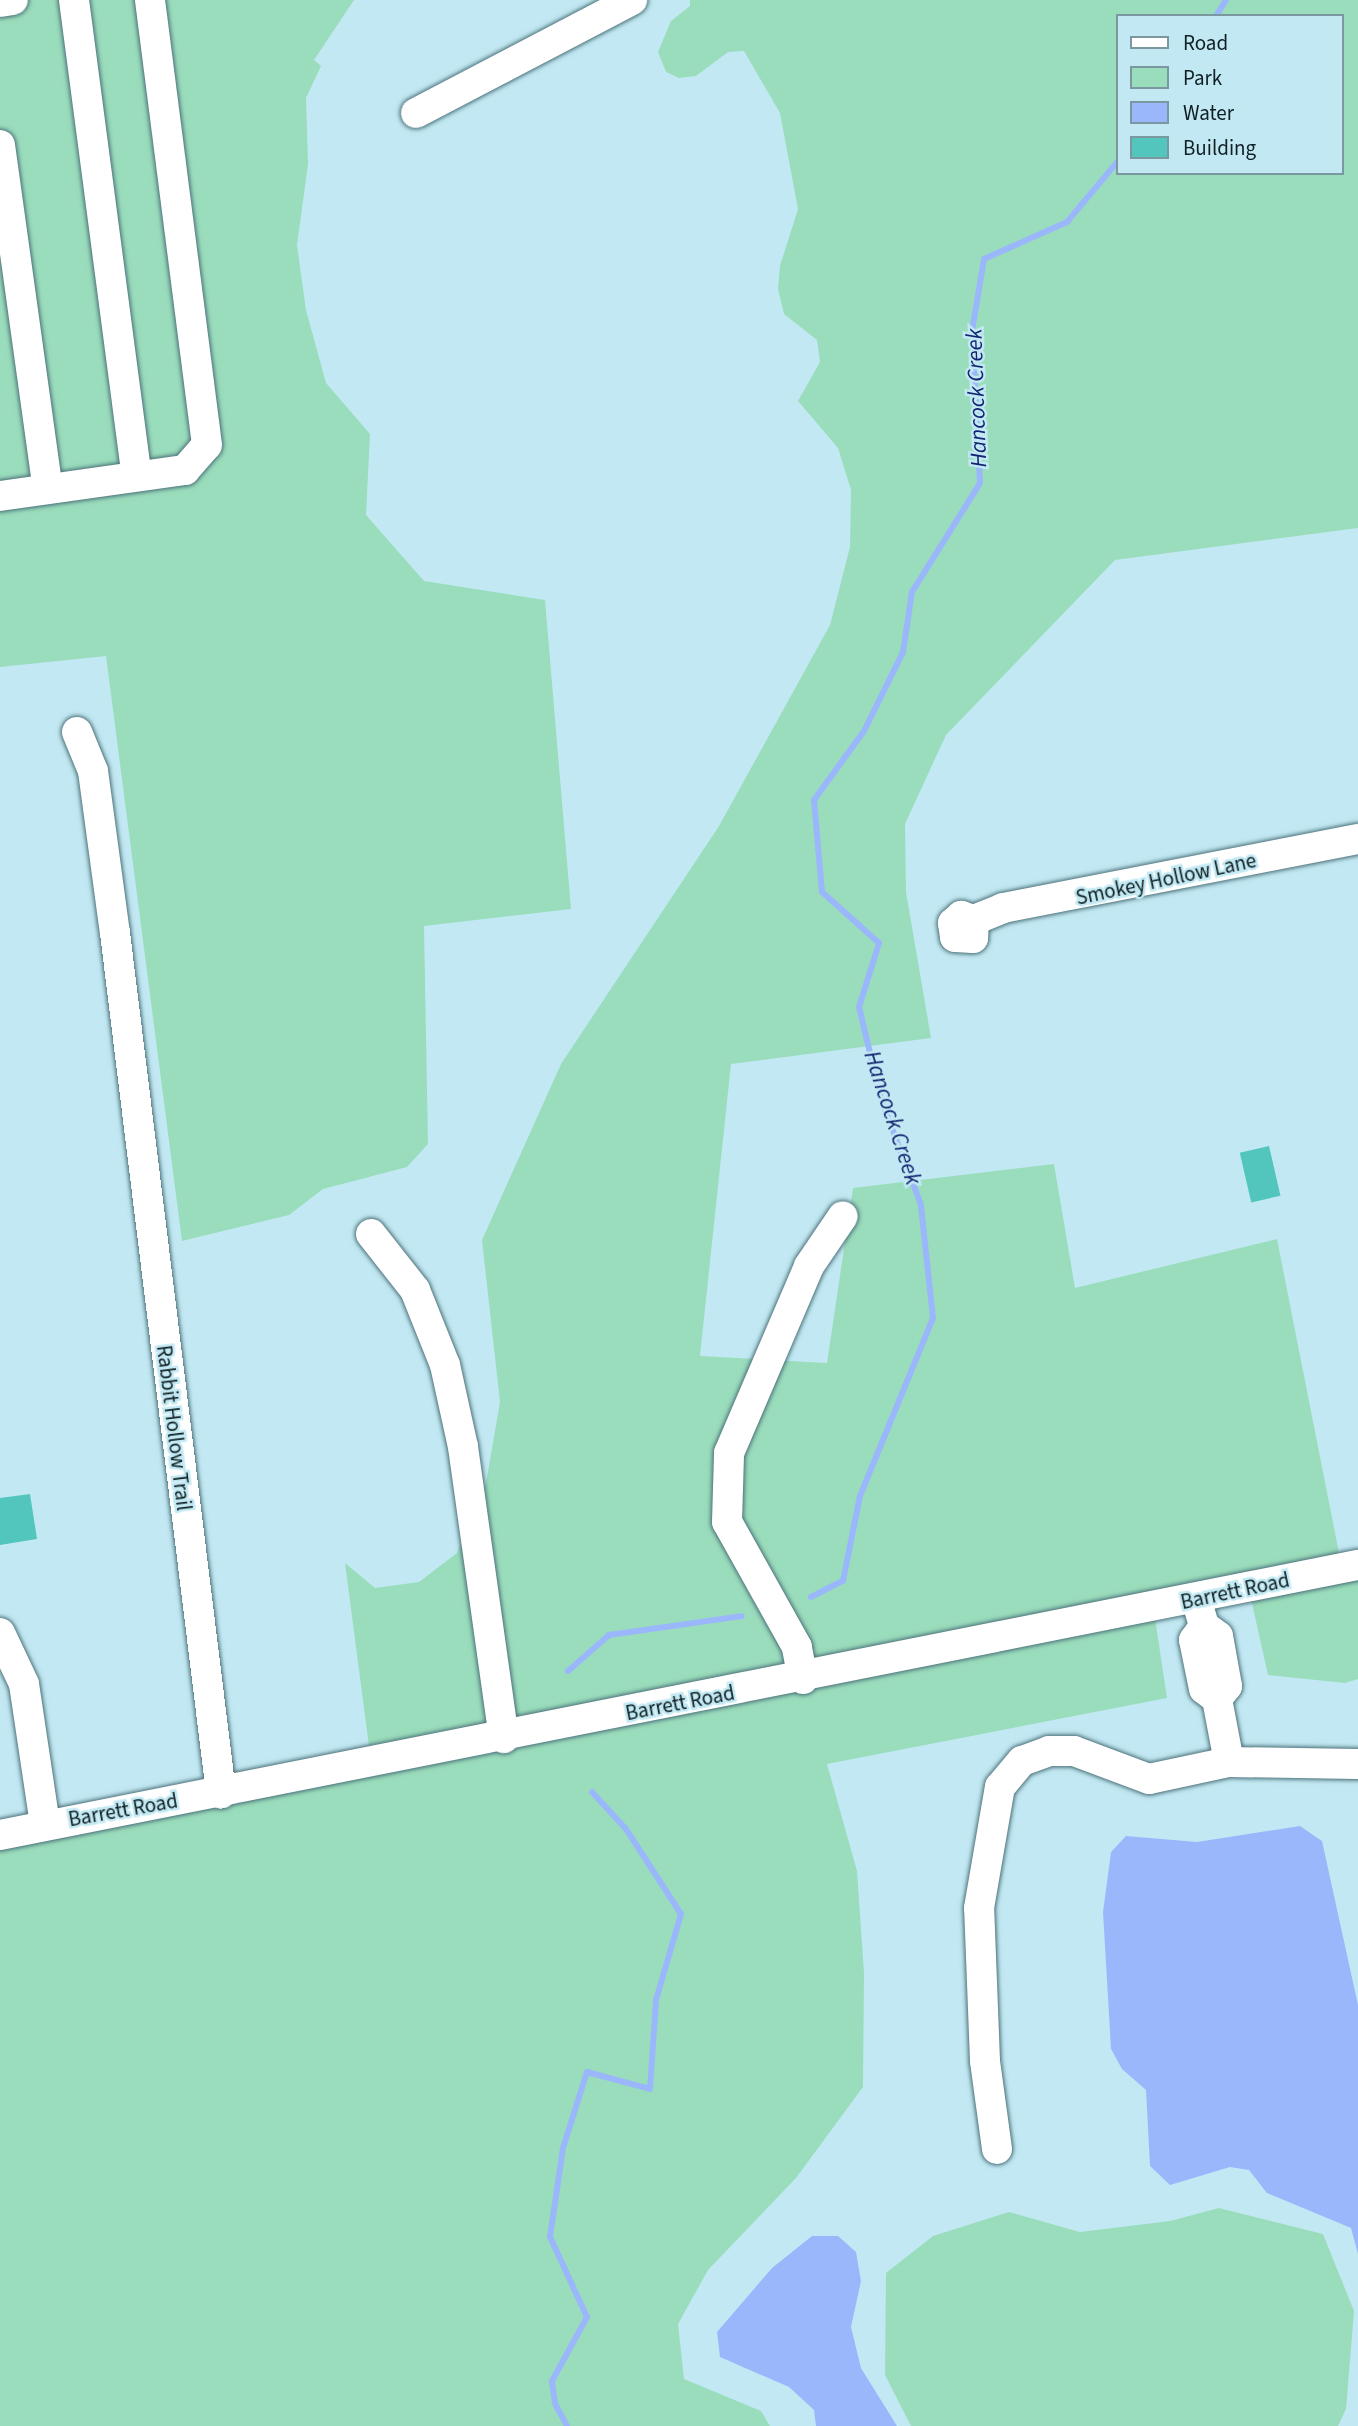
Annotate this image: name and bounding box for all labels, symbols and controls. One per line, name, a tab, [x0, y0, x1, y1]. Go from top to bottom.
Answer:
legend	[1116, 14, 1344, 175]
text: Road	[1183, 28, 1228, 58]
text: Park	[1183, 63, 1222, 93]
text: Water	[1183, 98, 1234, 128]
text: Building	[1183, 133, 1256, 163]
water label: Hancock Creek	[961, 328, 993, 468]
street label: Smokey Hollow Lane	[1074, 848, 1258, 910]
water label: Hancock Creek	[857, 1048, 927, 1188]
street label: Rabbit Hollow Trail	[151, 1344, 197, 1512]
street label: Barrett Road	[1178, 1567, 1292, 1615]
street label: Barrett Road	[623, 1680, 737, 1726]
street label: Barrett Road	[66, 1788, 180, 1832]

